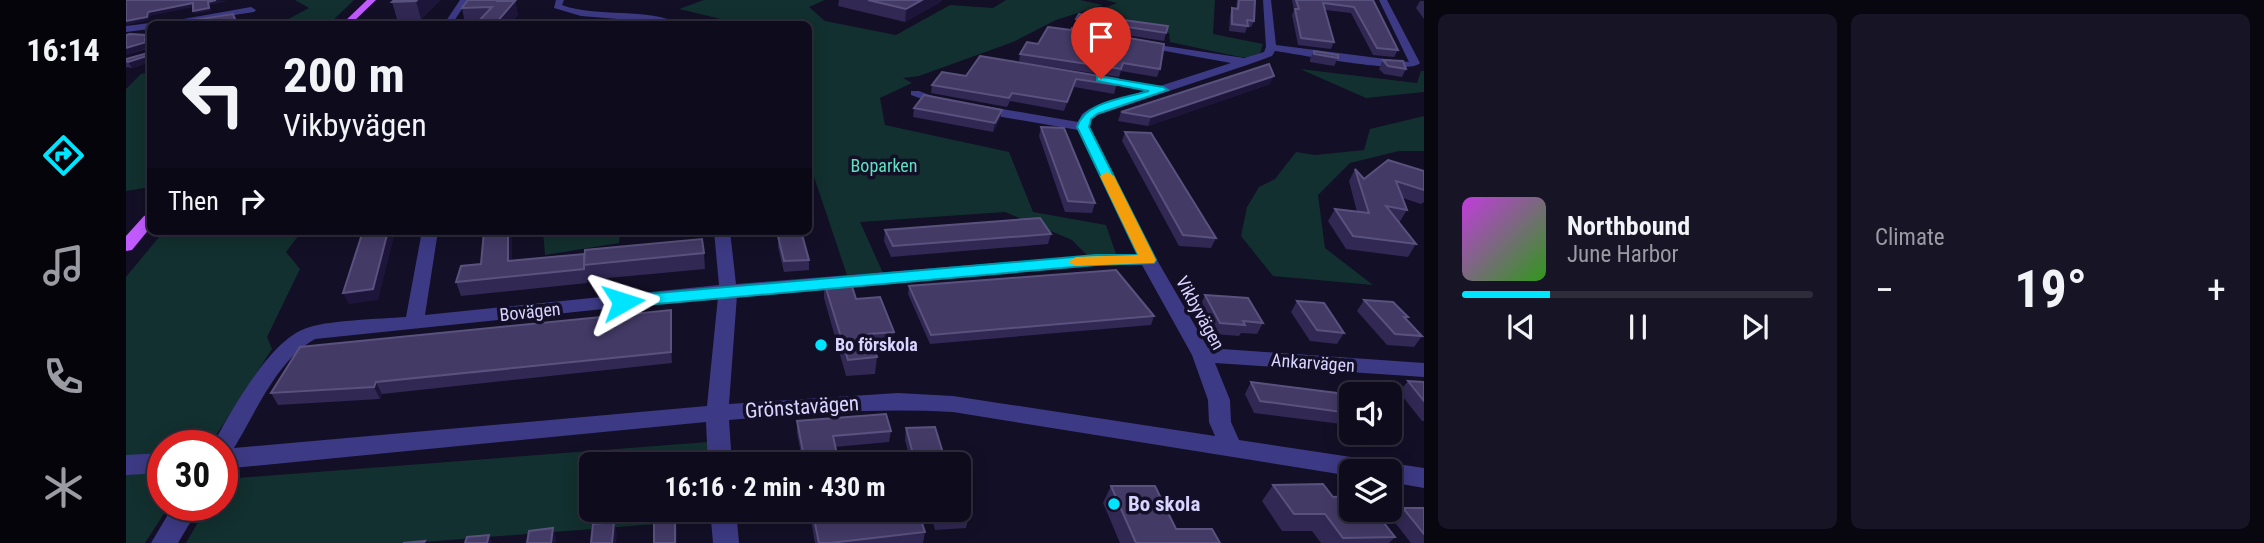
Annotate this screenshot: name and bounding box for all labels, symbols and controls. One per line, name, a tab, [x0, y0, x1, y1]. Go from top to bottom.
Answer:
pin	[1071, 7, 1131, 79]
icon: arrive	[1082, 18, 1120, 56]
text: 16:14	[26, 31, 100, 69]
text: 200 m	[283, 47, 405, 104]
icon: left	[168, 49, 259, 140]
text: Vikbyvägen	[283, 106, 427, 144]
icon: directions	[39, 131, 88, 180]
park label: Boparken	[851, 155, 917, 176]
icon: right	[233, 182, 271, 220]
text: Then	[168, 186, 219, 216]
text: Northbound	[1567, 211, 1690, 241]
text: Climate	[1875, 224, 1945, 251]
icon: music	[39, 241, 88, 290]
text: June Harbor	[1567, 241, 1679, 268]
text: 19°	[2014, 259, 2087, 320]
position arrow	[586, 265, 660, 339]
text: −	[1875, 268, 1894, 312]
text: +	[2207, 268, 2226, 312]
street label: Vikbyvägen	[1172, 272, 1229, 353]
street label: Bovägen	[499, 298, 561, 325]
icon: previous	[1502, 308, 1540, 346]
icon: pause	[1619, 308, 1657, 346]
icon: next	[1736, 308, 1774, 346]
place label: Bo förskola	[835, 334, 918, 355]
marker: Bo förskola	[813, 337, 829, 353]
street label: Ankarvägen	[1271, 349, 1356, 376]
icon: phone	[39, 352, 88, 401]
map controls	[1339, 382, 1402, 522]
button: sound	[1339, 382, 1402, 445]
street label: Grönstavägen	[744, 391, 860, 423]
speed limit sign: 30	[147, 430, 238, 521]
button: layers	[1339, 459, 1402, 522]
icon: climate	[39, 463, 88, 512]
text: 16:16 · 2 min · 430 m	[665, 472, 885, 502]
place label: Bo skola	[1128, 492, 1200, 516]
marker: Bo skola	[1106, 496, 1122, 512]

